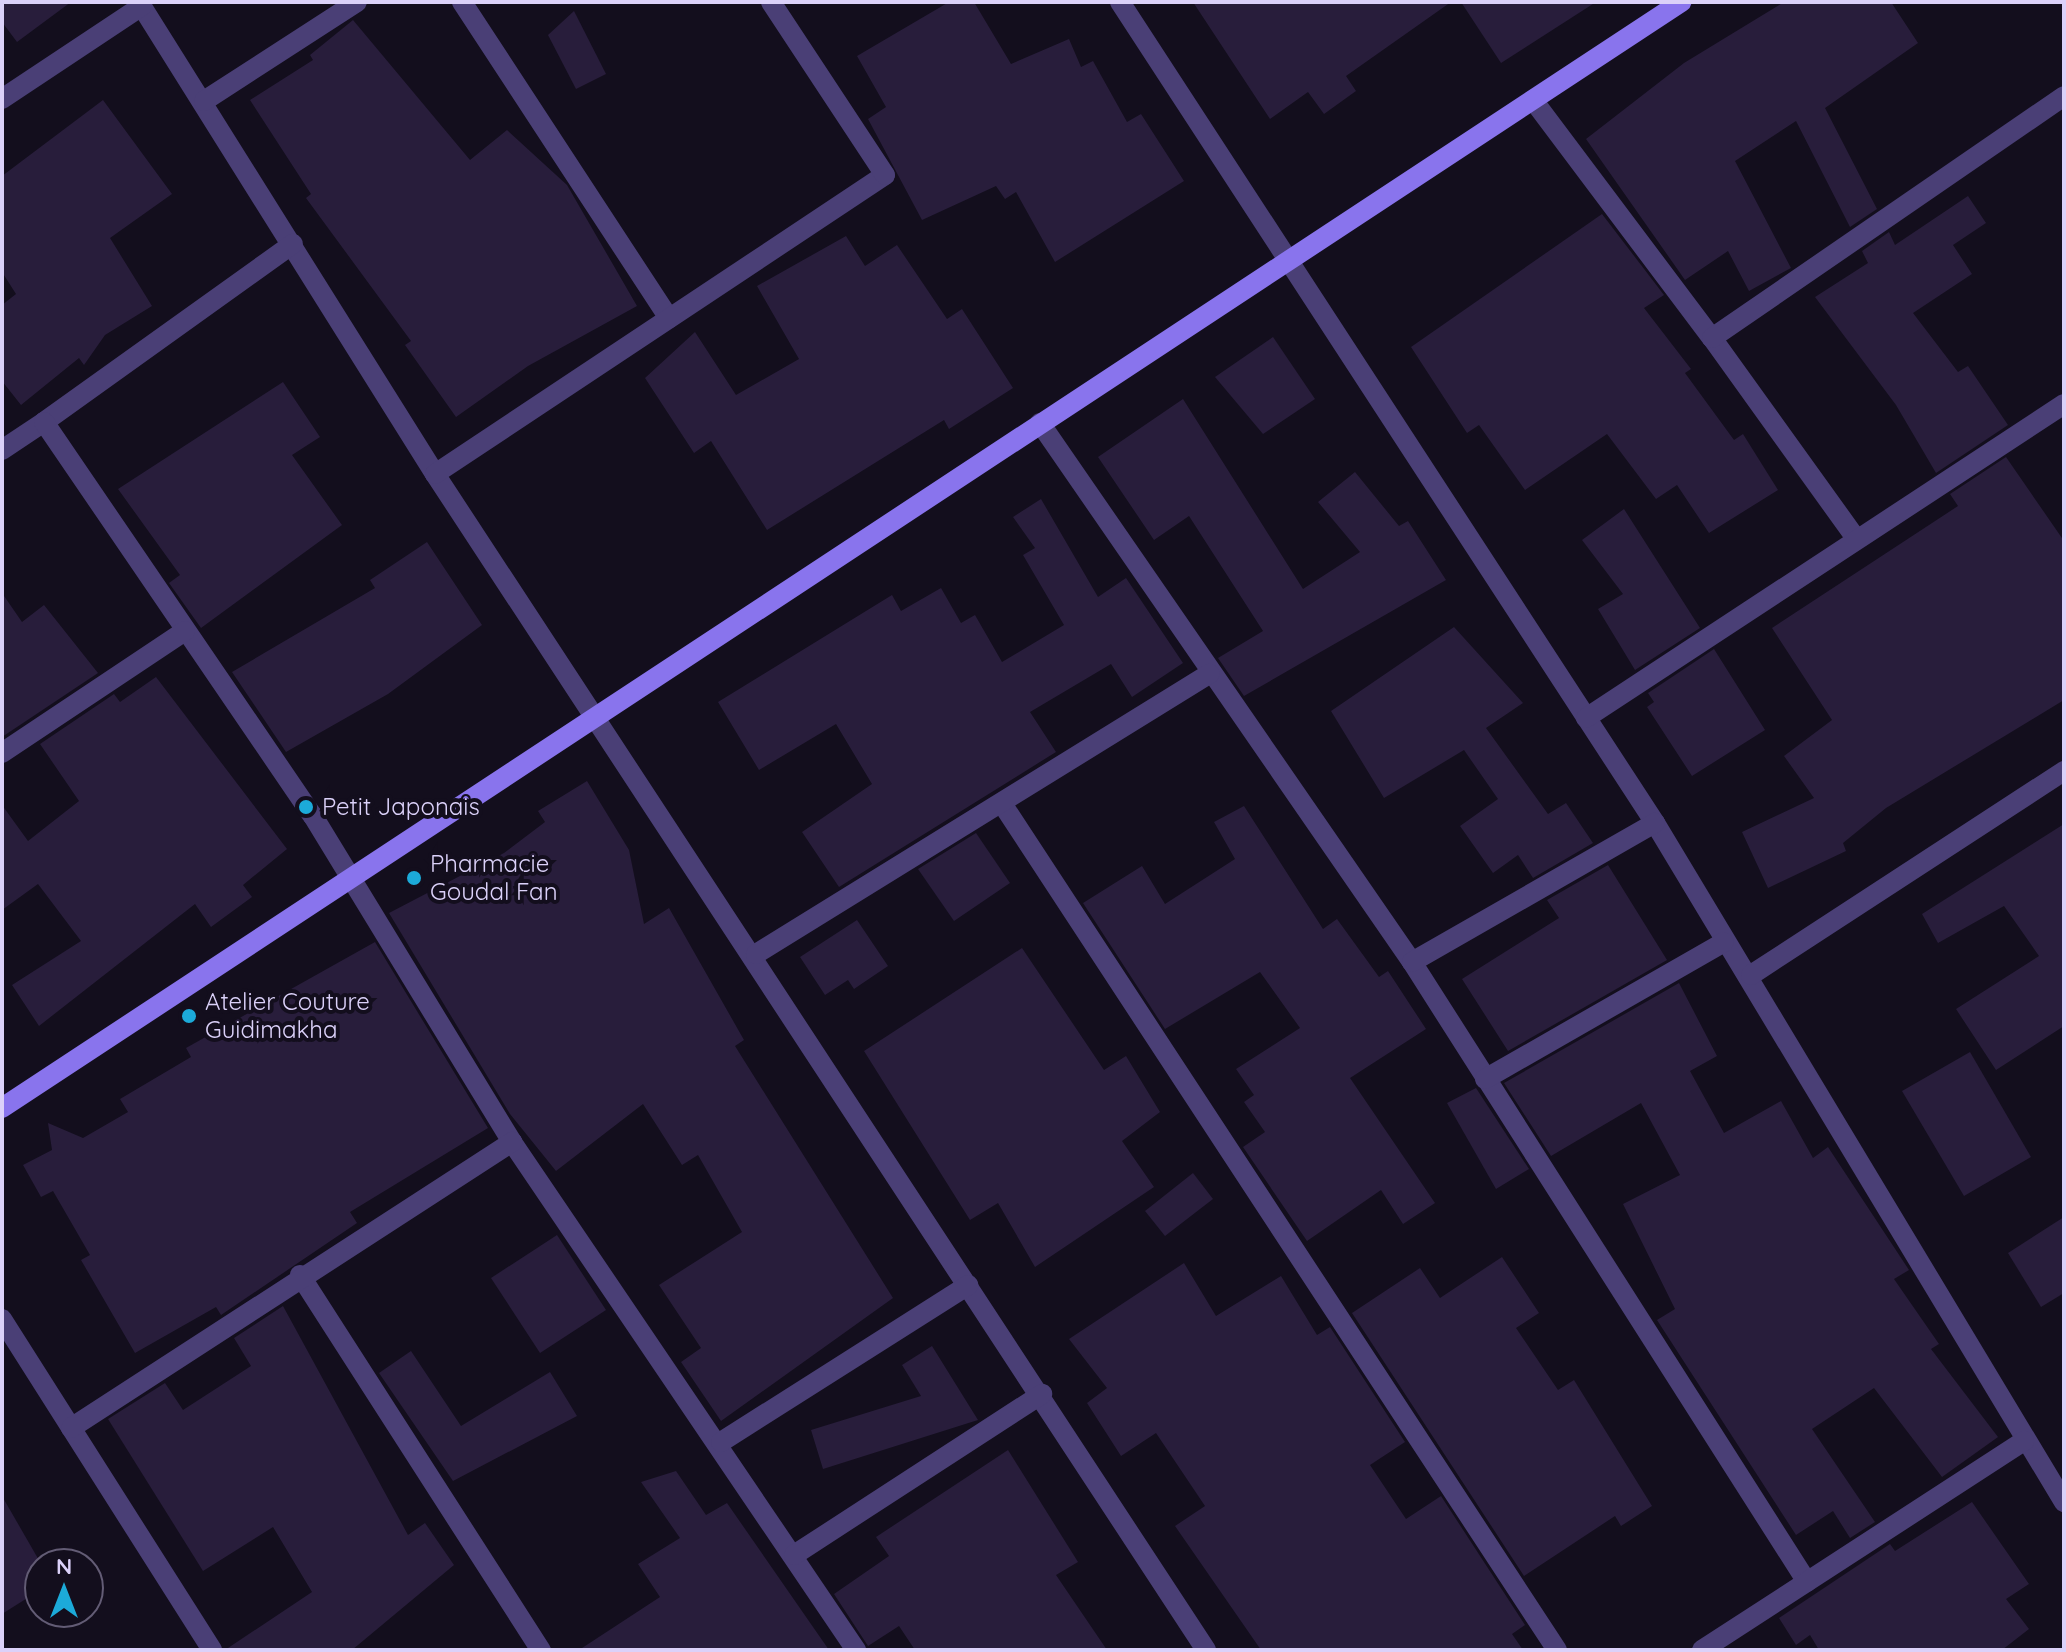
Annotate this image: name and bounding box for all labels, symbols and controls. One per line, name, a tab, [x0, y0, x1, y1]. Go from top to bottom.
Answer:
place label: Petit Japonais	[322, 793, 480, 821]
marker: Petit Japonais	[297, 798, 315, 816]
place label: Pharmacie Goudal Fan	[430, 850, 558, 906]
marker: Pharmacie Goudal Fan	[405, 869, 423, 887]
place label: Atelier Couture Guidimakha	[205, 988, 370, 1044]
marker: Atelier Couture Guidimakha	[180, 1007, 198, 1025]
north arrow	[24, 1548, 104, 1628]
text: N	[56, 1552, 72, 1580]

